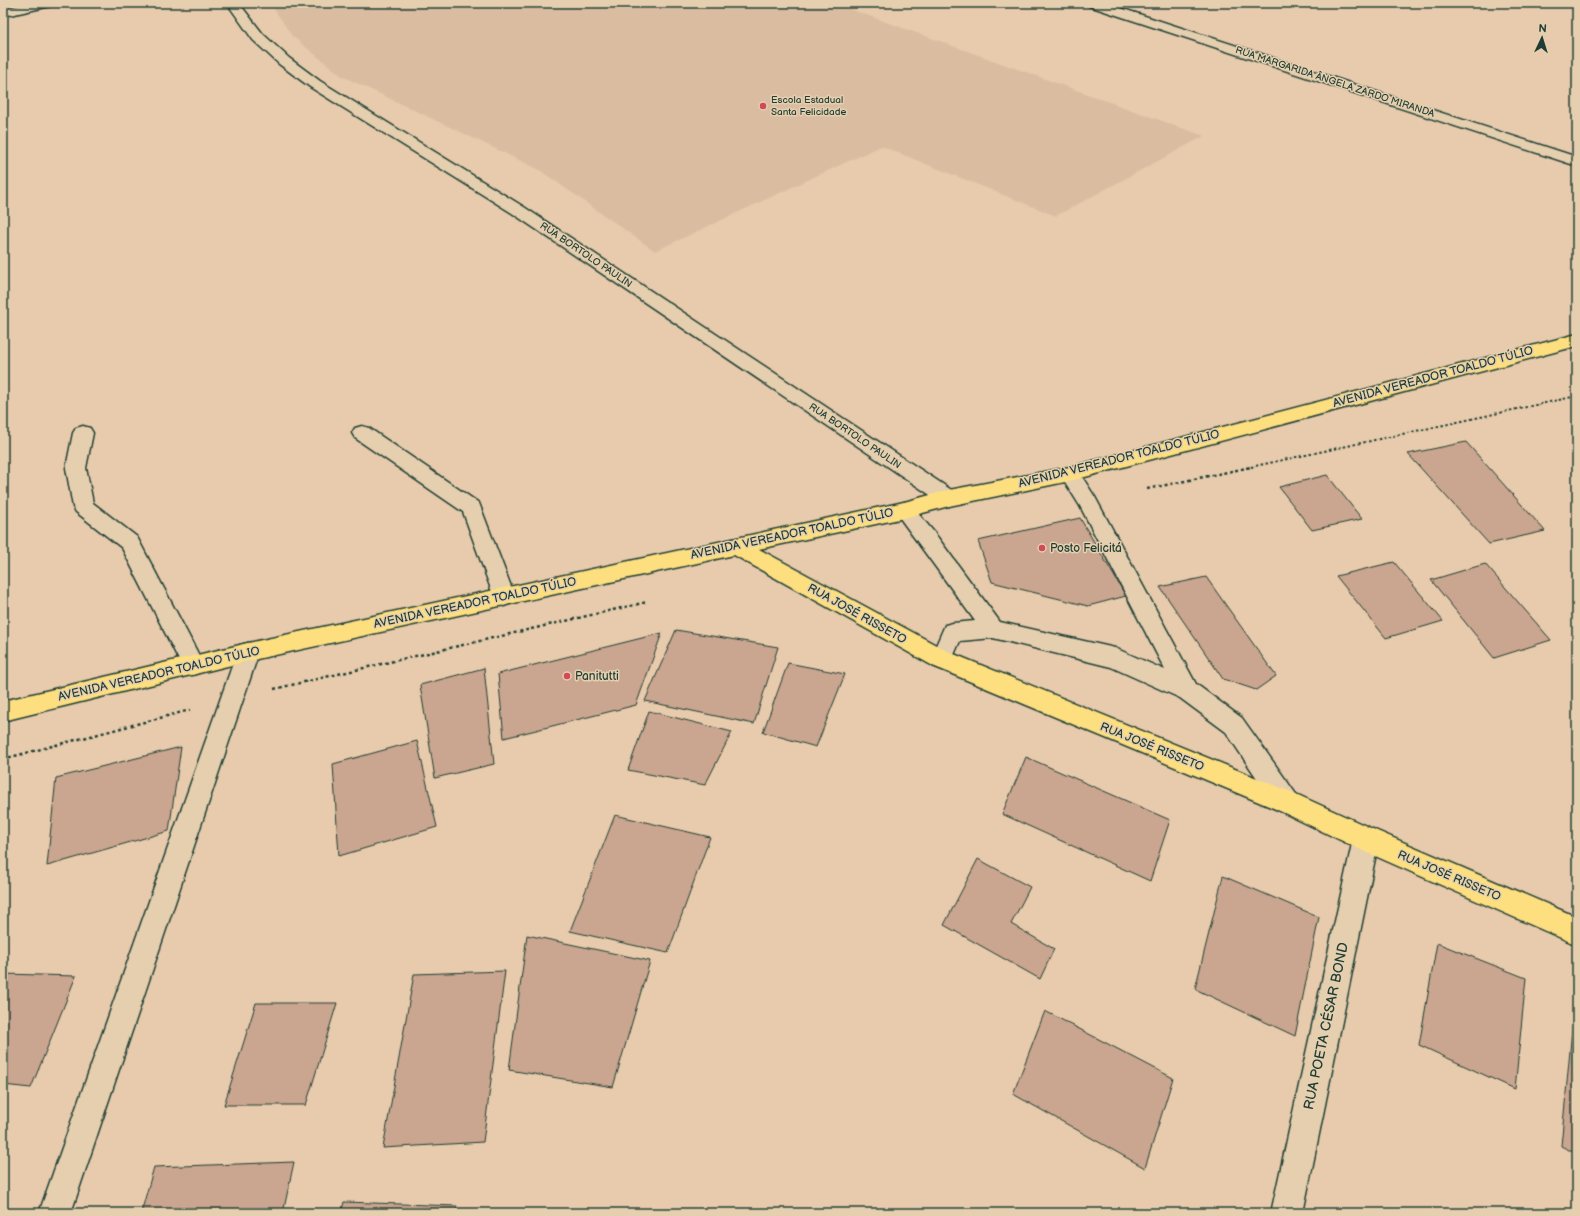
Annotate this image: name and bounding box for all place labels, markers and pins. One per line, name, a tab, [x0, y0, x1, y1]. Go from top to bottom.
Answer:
place label: Escola Estadual Santa Felicidade	[771, 94, 846, 118]
marker: Escola Estadual Santa Felicidade	[758, 101, 768, 111]
place label: Posto Felicitá	[1050, 541, 1122, 556]
marker: Posto Felicitá	[1037, 543, 1047, 553]
place label: Panitutti	[575, 669, 619, 684]
marker: Panitutti	[562, 671, 572, 681]

